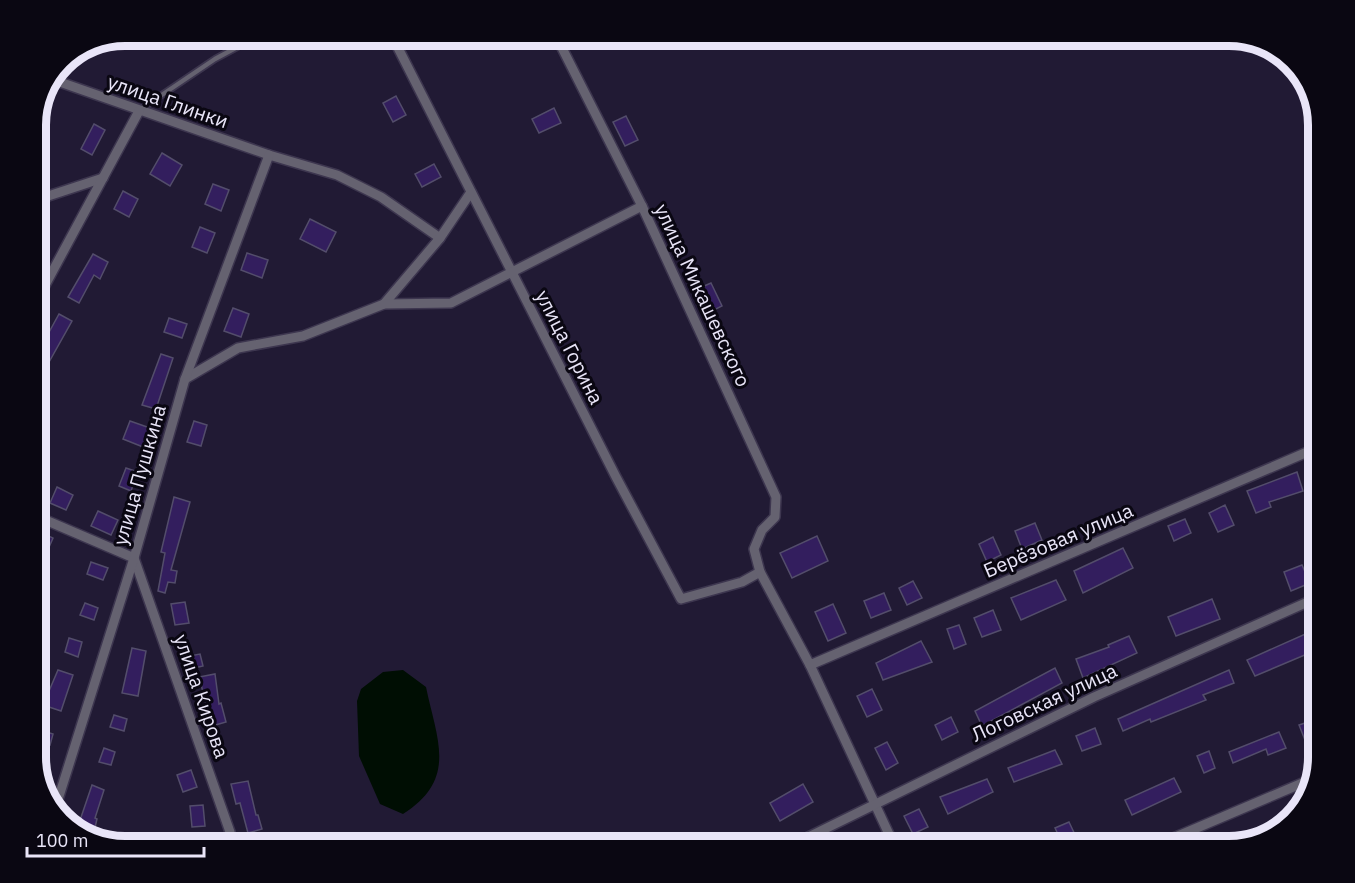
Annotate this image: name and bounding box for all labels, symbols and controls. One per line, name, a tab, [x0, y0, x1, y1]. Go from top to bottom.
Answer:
street label: улица Глинки	[104, 68, 232, 134]
street label: улица Микашевского	[649, 199, 757, 391]
street label: улица Горина	[530, 285, 611, 409]
street label: улица Пушкина	[106, 401, 172, 548]
street label: Берёзовая улица	[979, 496, 1137, 584]
street label: улица Кирова	[168, 630, 236, 762]
street label: Логовская улица	[967, 656, 1122, 748]
scale bar	[27, 820, 204, 858]
text: 100 m	[36, 829, 88, 852]

